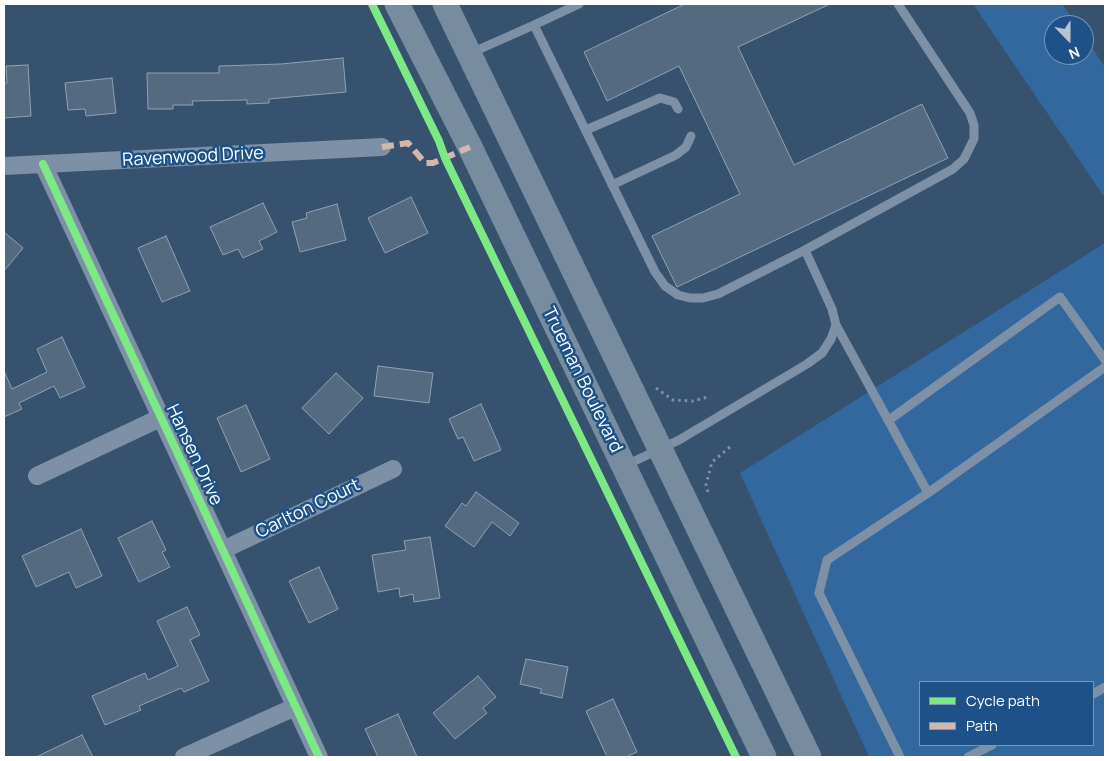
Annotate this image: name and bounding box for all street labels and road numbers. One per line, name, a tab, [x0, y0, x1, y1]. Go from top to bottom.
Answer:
street label: Ravenwood Drive	[122, 143, 264, 171]
street label: Trueman Boulevard	[537, 304, 627, 456]
street label: Hansen Drive	[161, 401, 227, 509]
street label: Carlton Court	[252, 474, 364, 544]

